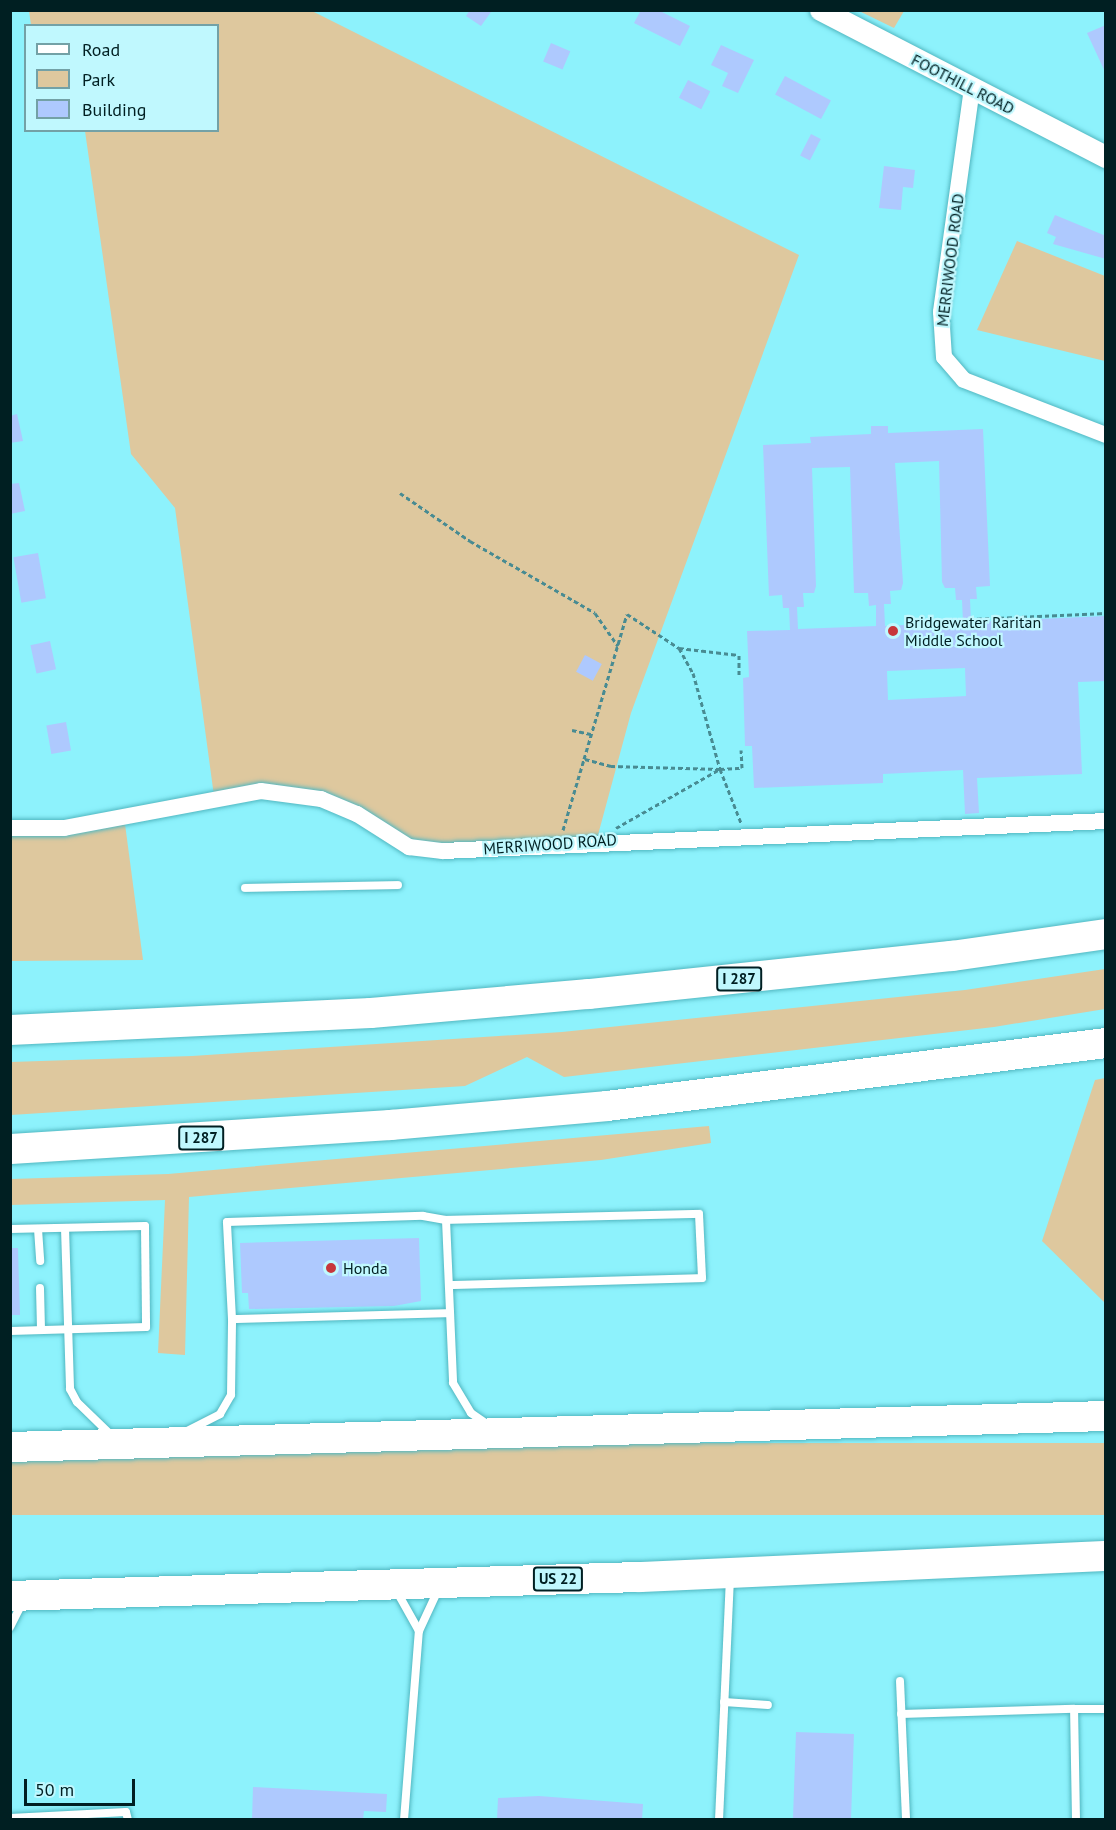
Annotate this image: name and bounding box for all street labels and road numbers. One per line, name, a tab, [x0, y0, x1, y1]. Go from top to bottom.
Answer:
street label: FOOTHILL ROAD	[908, 50, 1018, 118]
street label: MERRIWOOD ROAD	[932, 192, 968, 328]
street label: MERRIWOOD ROAD	[483, 830, 617, 858]
road number: I 287	[715, 967, 763, 991]
road number: I 287	[177, 1126, 225, 1150]
road number: US 22	[532, 1567, 584, 1591]

